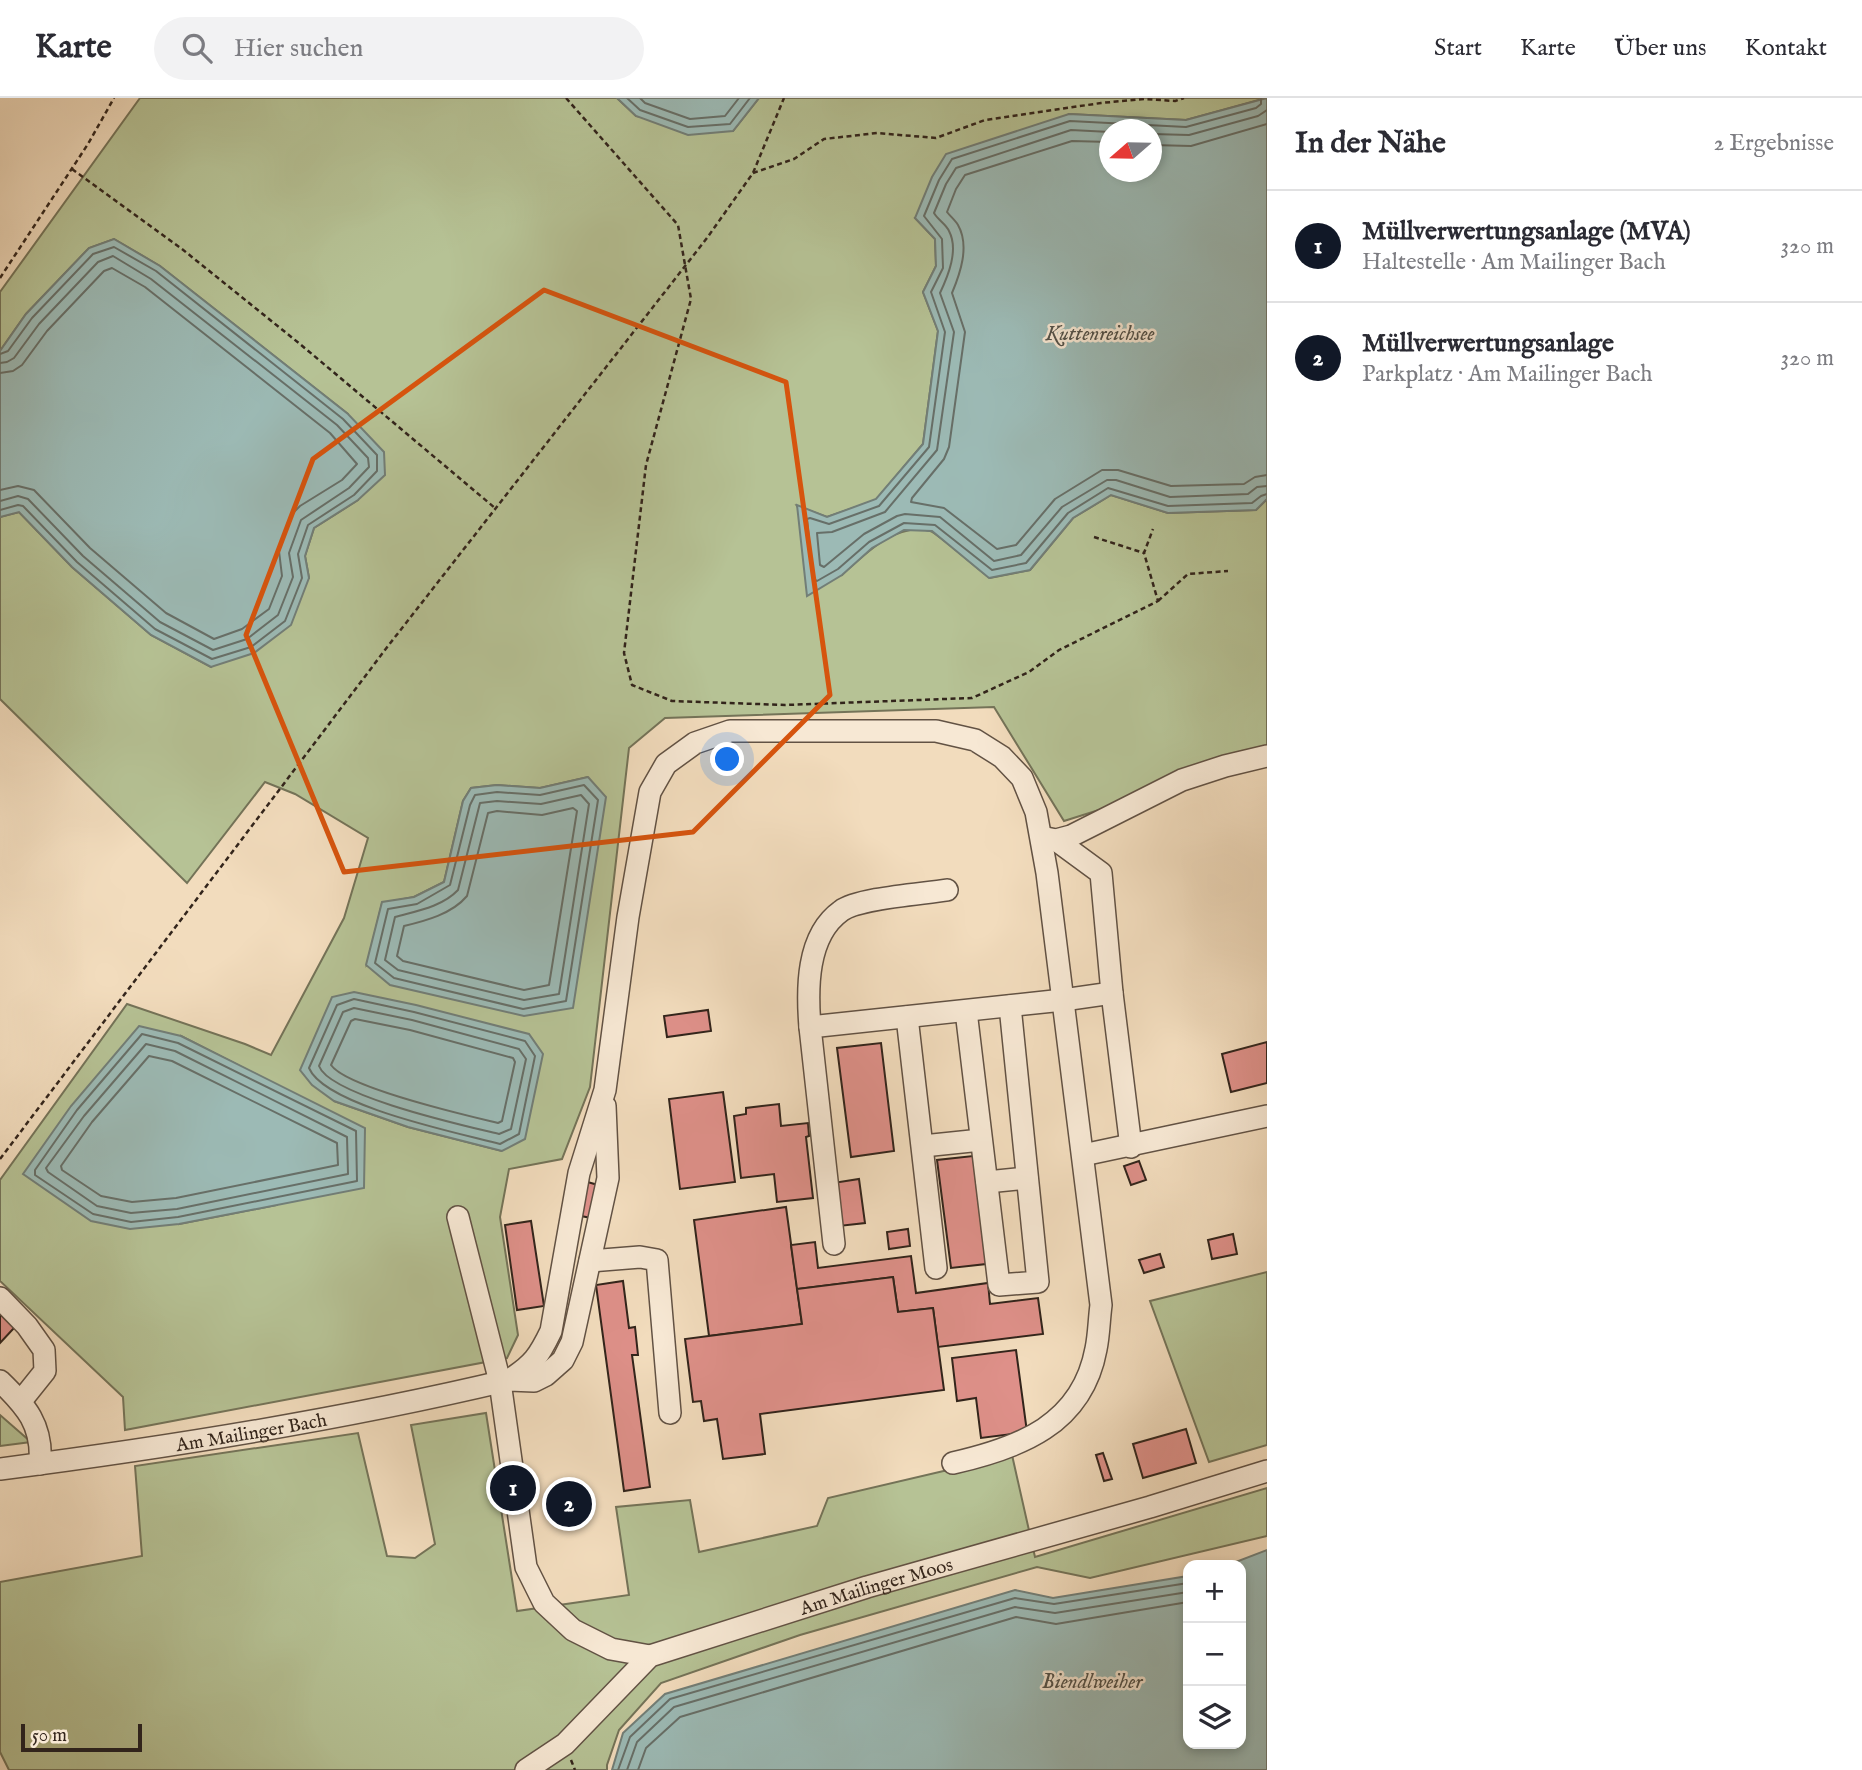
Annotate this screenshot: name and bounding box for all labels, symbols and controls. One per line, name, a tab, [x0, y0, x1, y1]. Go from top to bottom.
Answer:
search box	[154, 17, 644, 80]
text: Karte	[35, 27, 112, 69]
icon: search	[178, 29, 216, 67]
text: Hier suchen	[234, 32, 363, 65]
text: Start	[1434, 33, 1482, 64]
text: Karte	[1520, 33, 1576, 64]
text: Über uns	[1614, 33, 1706, 64]
text: Kontakt	[1744, 33, 1827, 64]
north arrow	[1099, 119, 1162, 182]
text: In der Nähe	[1295, 125, 1446, 163]
text: 2 Ergebnisse	[1713, 129, 1834, 158]
text: Müllverwertungsanlage (MVA)	[1362, 215, 1691, 248]
text: 1	[1314, 232, 1322, 261]
text: 320 m	[1781, 232, 1834, 261]
text: Haltestelle · Am Mailinger Bach	[1362, 248, 1666, 277]
water label: Kuttenreichsee	[1045, 321, 1154, 348]
text: Müllverwertungsanlage	[1362, 327, 1614, 360]
text: 2	[1313, 344, 1323, 373]
text: 320 m	[1781, 344, 1834, 373]
text: Parkplatz · Am Mailinger Bach	[1362, 360, 1653, 389]
your location	[710, 742, 744, 776]
street label: Am Mailinger Bach	[173, 1409, 329, 1458]
pin: 1	[490, 1462, 536, 1514]
pin: 2	[546, 1478, 592, 1530]
street label: Am Mailinger Moos	[796, 1553, 956, 1622]
map controls	[1183, 1560, 1246, 1749]
button: +	[1183, 1560, 1246, 1623]
button: −	[1183, 1623, 1246, 1686]
water label: Biendlweiher	[1042, 1669, 1143, 1696]
button: layers	[1183, 1686, 1246, 1749]
scale bar	[21, 1721, 142, 1753]
text: 50 m	[32, 1724, 67, 1748]

